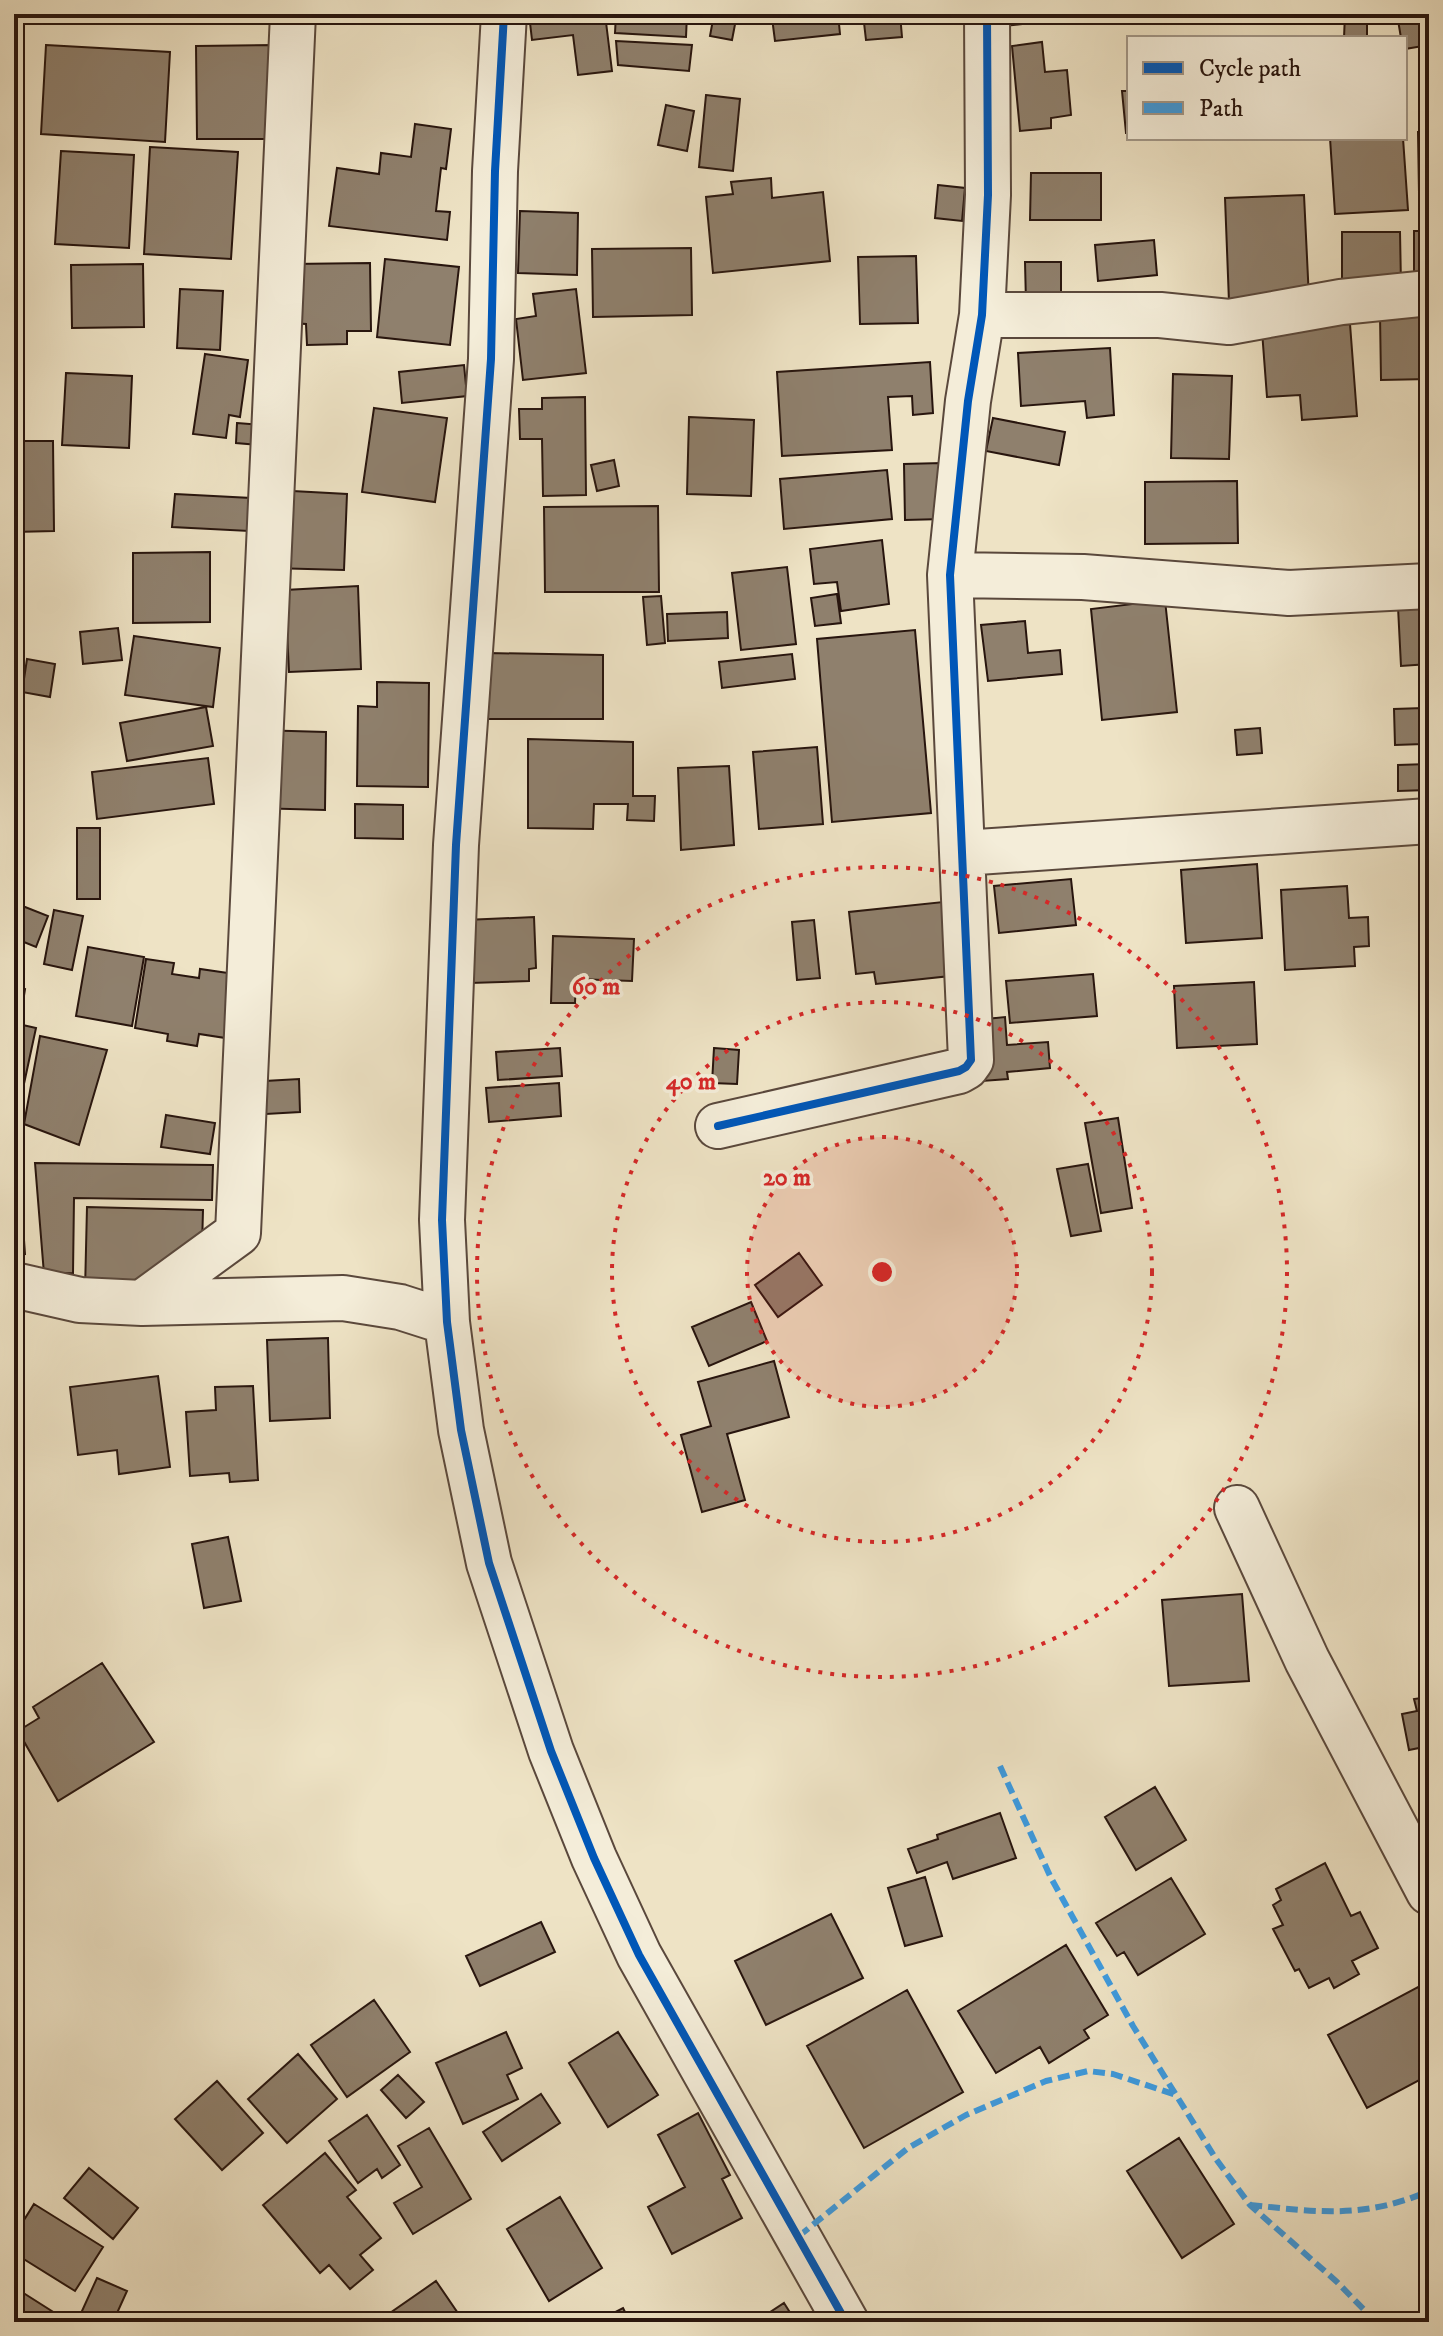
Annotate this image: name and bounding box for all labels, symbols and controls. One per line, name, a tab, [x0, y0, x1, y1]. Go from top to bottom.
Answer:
legend	[1127, 36, 1407, 140]
text: Cycle path	[1199, 54, 1301, 84]
text: Path	[1199, 94, 1244, 124]
text: 60 m	[572, 972, 620, 1002]
text: 40 m	[666, 1067, 716, 1097]
text: 20 m	[763, 1163, 811, 1193]
centre of rings	[868, 1258, 896, 1286]

